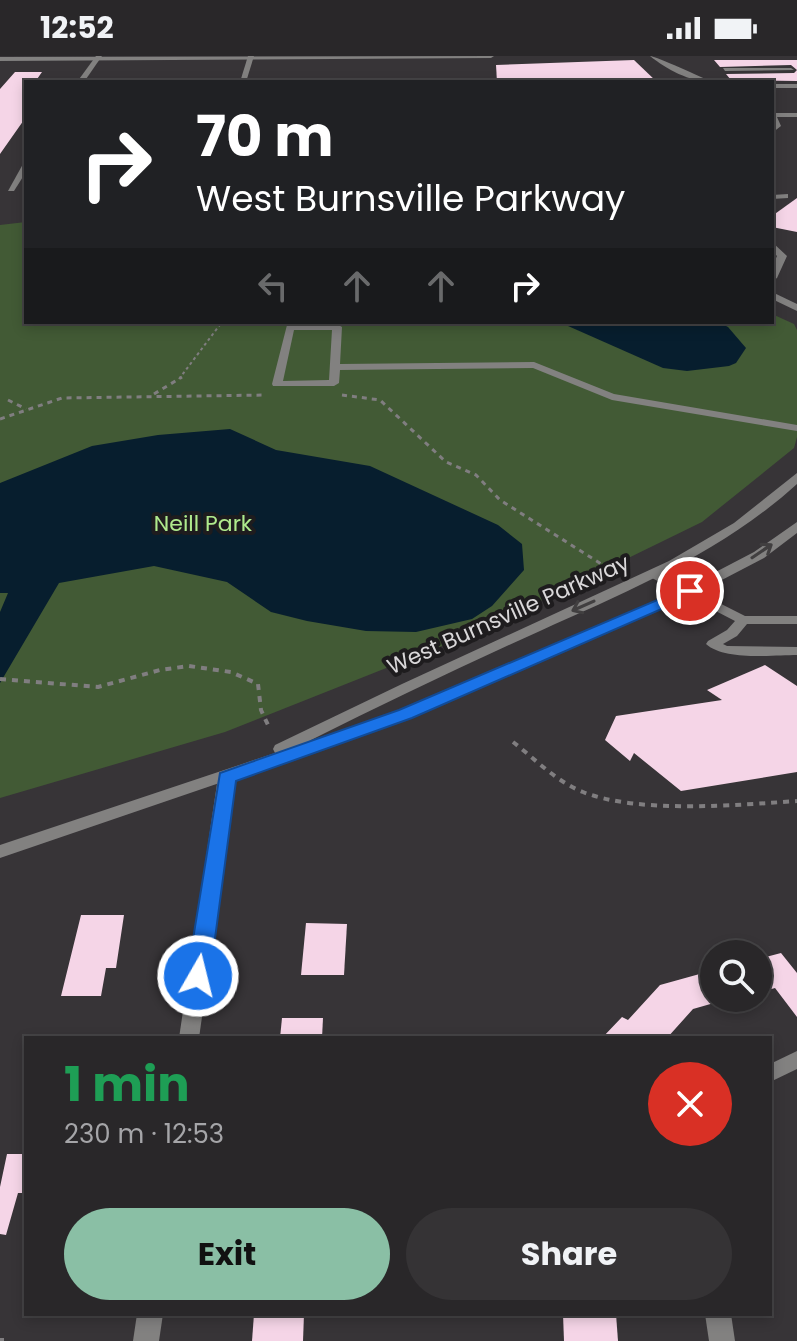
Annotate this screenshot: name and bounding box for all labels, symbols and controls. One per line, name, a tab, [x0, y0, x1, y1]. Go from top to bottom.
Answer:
text: 12:52	[40, 6, 114, 49]
text: 70 m	[196, 97, 334, 176]
icon: right	[64, 112, 168, 216]
text: West Burnsville Parkway	[196, 173, 625, 224]
icon: left	[251, 264, 295, 308]
icon: ahead	[335, 264, 379, 308]
icon: ahead	[419, 264, 463, 308]
icon: right	[503, 264, 547, 308]
park label: Neill Park	[154, 508, 253, 539]
one-way arrow	[750, 543, 773, 559]
street label: West Burnsville Parkway	[382, 547, 635, 682]
pin	[656, 557, 724, 625]
icon: arrive	[668, 569, 712, 613]
one-way arrow	[571, 600, 595, 615]
position arrow	[156, 934, 240, 1018]
map controls	[700, 940, 772, 1012]
button: search	[700, 940, 772, 1012]
text: 1 min	[64, 1051, 190, 1118]
button: close	[648, 1062, 732, 1146]
text: 230 m · 12:53	[64, 1116, 224, 1152]
button: Exit	[64, 1208, 390, 1300]
button: Share	[406, 1208, 732, 1300]

